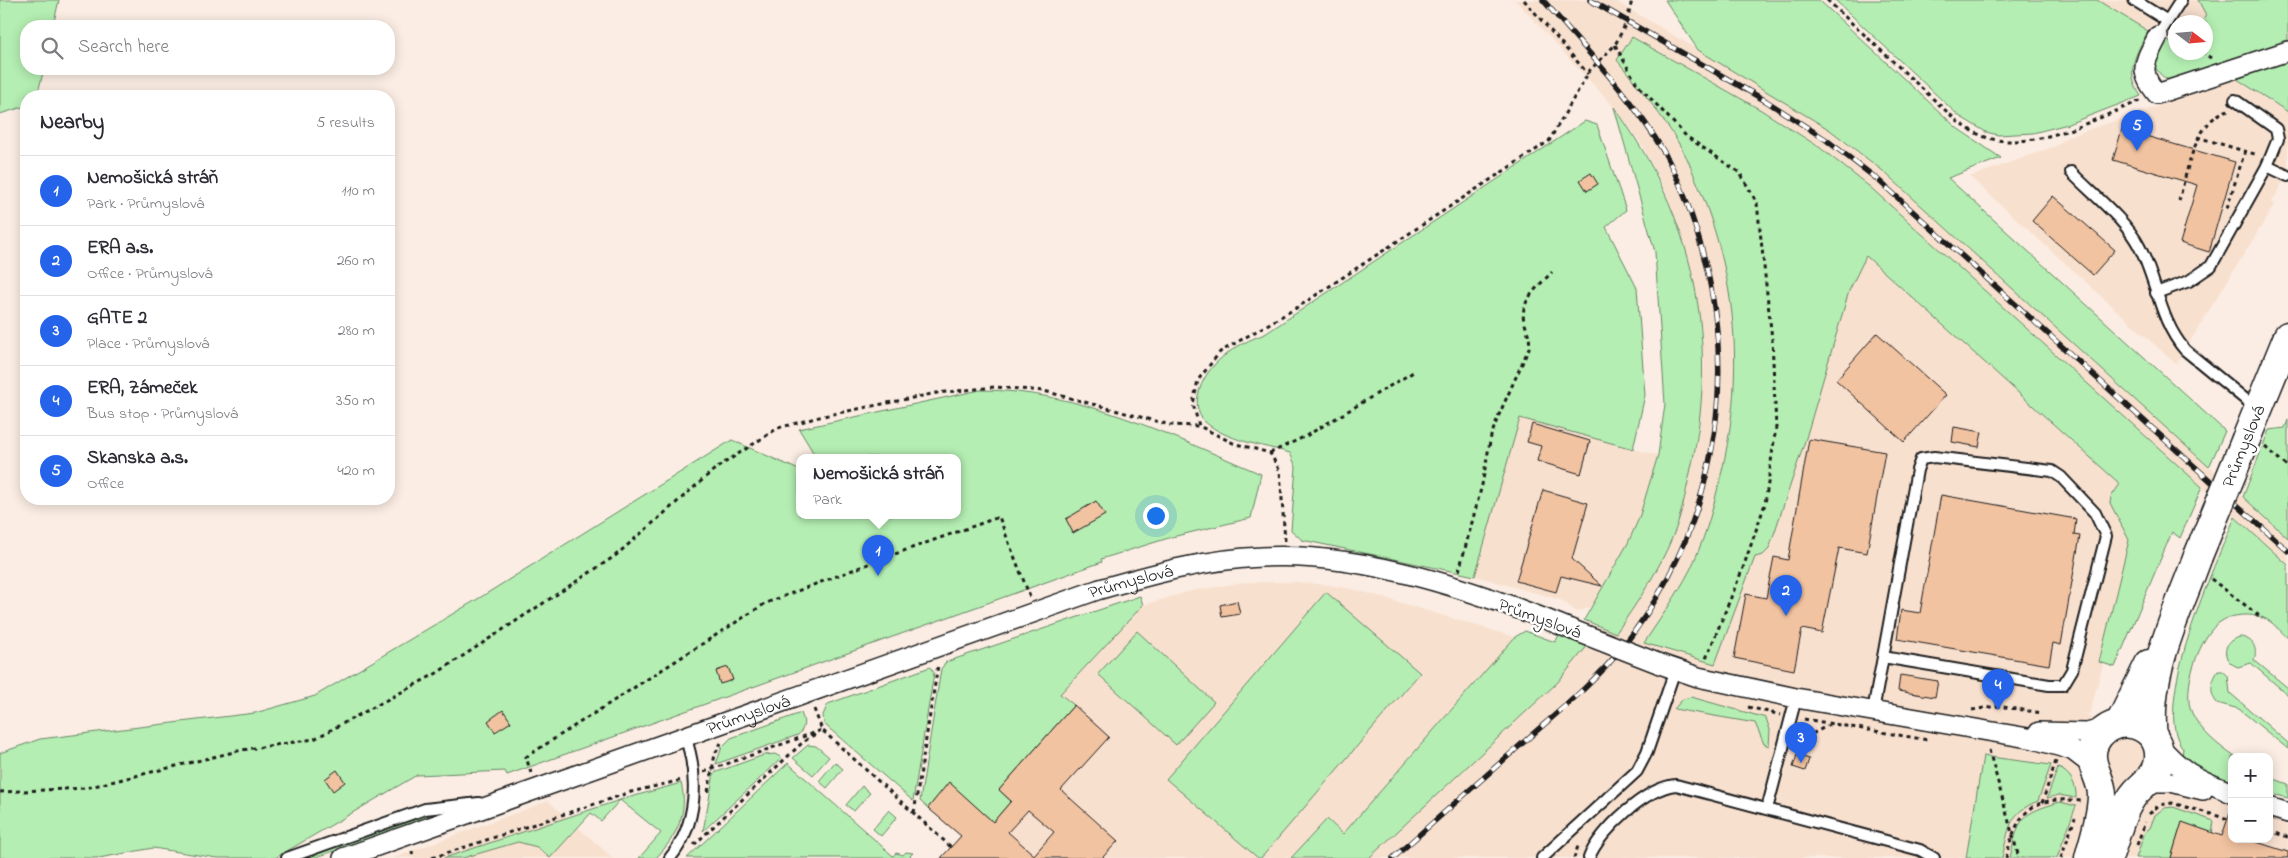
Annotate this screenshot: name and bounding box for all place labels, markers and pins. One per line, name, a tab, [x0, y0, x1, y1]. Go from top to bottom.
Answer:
pin: 5	[2121, 110, 2153, 151]
pin: 1	[862, 535, 894, 576]
pin: 2	[1770, 575, 1802, 616]
pin: 4	[1982, 669, 2014, 710]
pin: 3	[1785, 722, 1817, 763]

